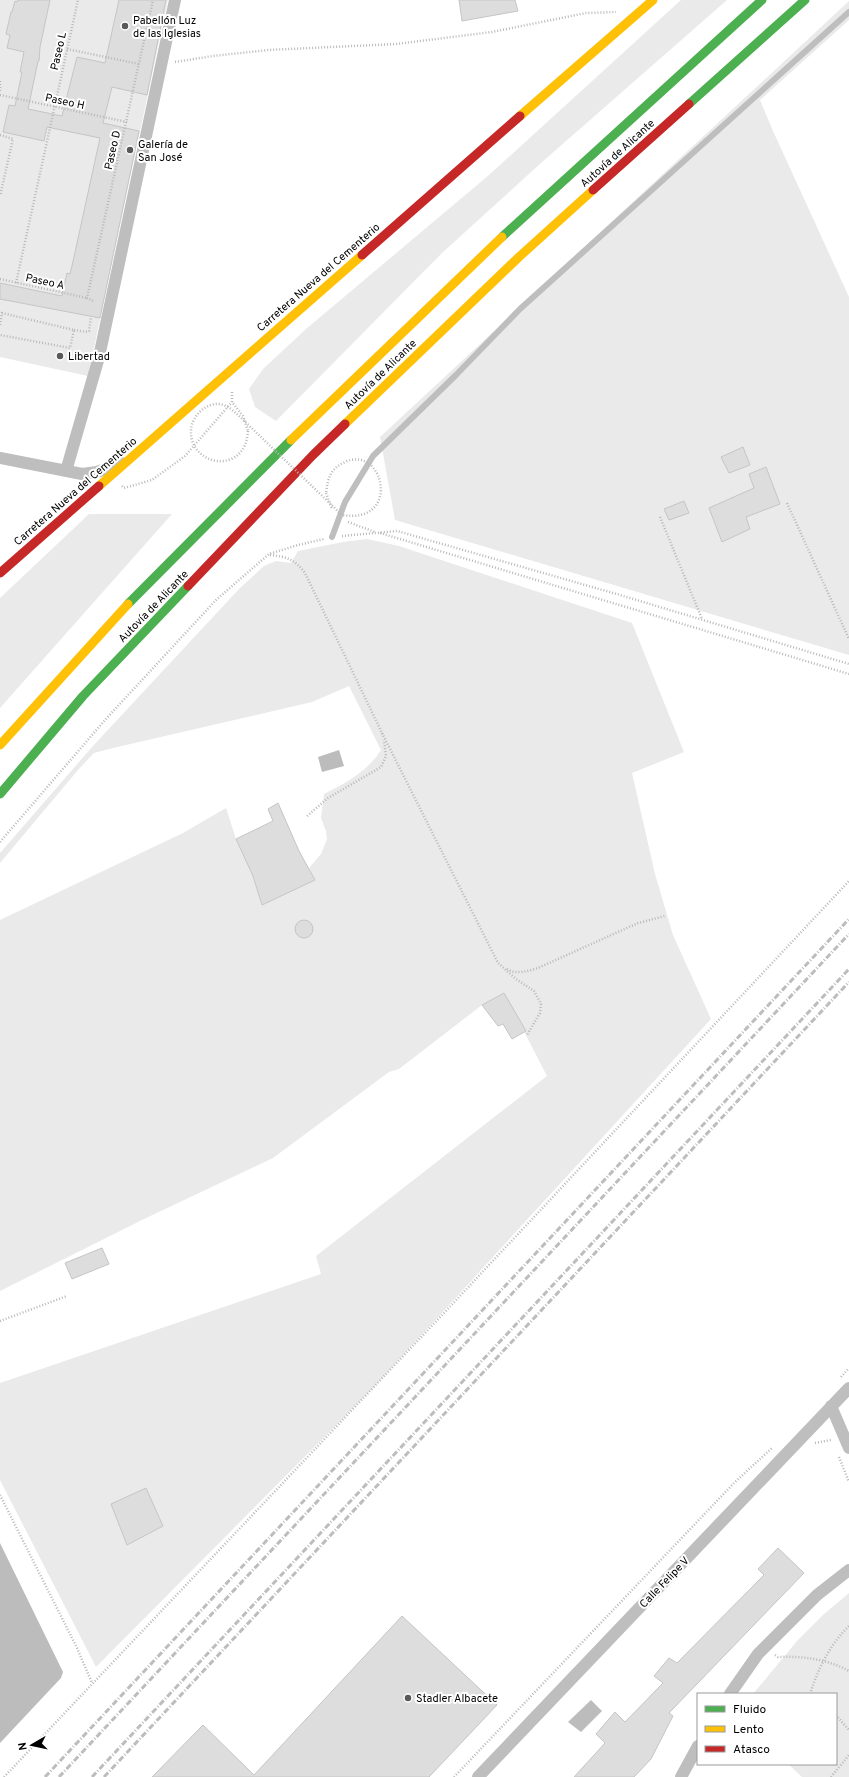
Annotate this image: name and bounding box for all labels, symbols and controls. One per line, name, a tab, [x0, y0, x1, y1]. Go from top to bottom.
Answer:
place label: Pabellón Luz de las Iglesias	[133, 14, 201, 41]
marker: Pabellón Luz de las Iglesias	[120, 21, 130, 31]
street label: Paseo L	[48, 31, 70, 72]
street label: Paseo H	[44, 91, 86, 113]
street label: Autovía de Alicante	[578, 117, 658, 191]
street label: Paseo D	[102, 129, 124, 171]
place label: Galería de San José	[138, 138, 188, 165]
marker: Galería de San José	[125, 145, 135, 155]
street label: Carretera Nueva del Cementerio	[254, 220, 383, 335]
street label: Paseo A	[24, 271, 66, 293]
street label: Autovía de Alicante	[342, 337, 420, 413]
place label: Libertad	[68, 350, 110, 364]
marker: Libertad	[55, 351, 65, 361]
street label: Carretera Nueva del Cementerio	[11, 434, 140, 549]
street label: Autovía de Alicante	[116, 568, 192, 646]
street label: Calle Felipe V	[637, 1554, 693, 1611]
place label: Stadler Albacete	[416, 1692, 498, 1706]
marker: Stadler Albacete	[403, 1693, 413, 1703]
legend	[697, 1693, 837, 1765]
text: Fluido	[733, 1702, 766, 1718]
text: Lento	[733, 1722, 764, 1738]
north arrow	[12, 1725, 52, 1765]
text: N	[16, 1741, 31, 1751]
text: Atasco	[733, 1742, 770, 1758]

